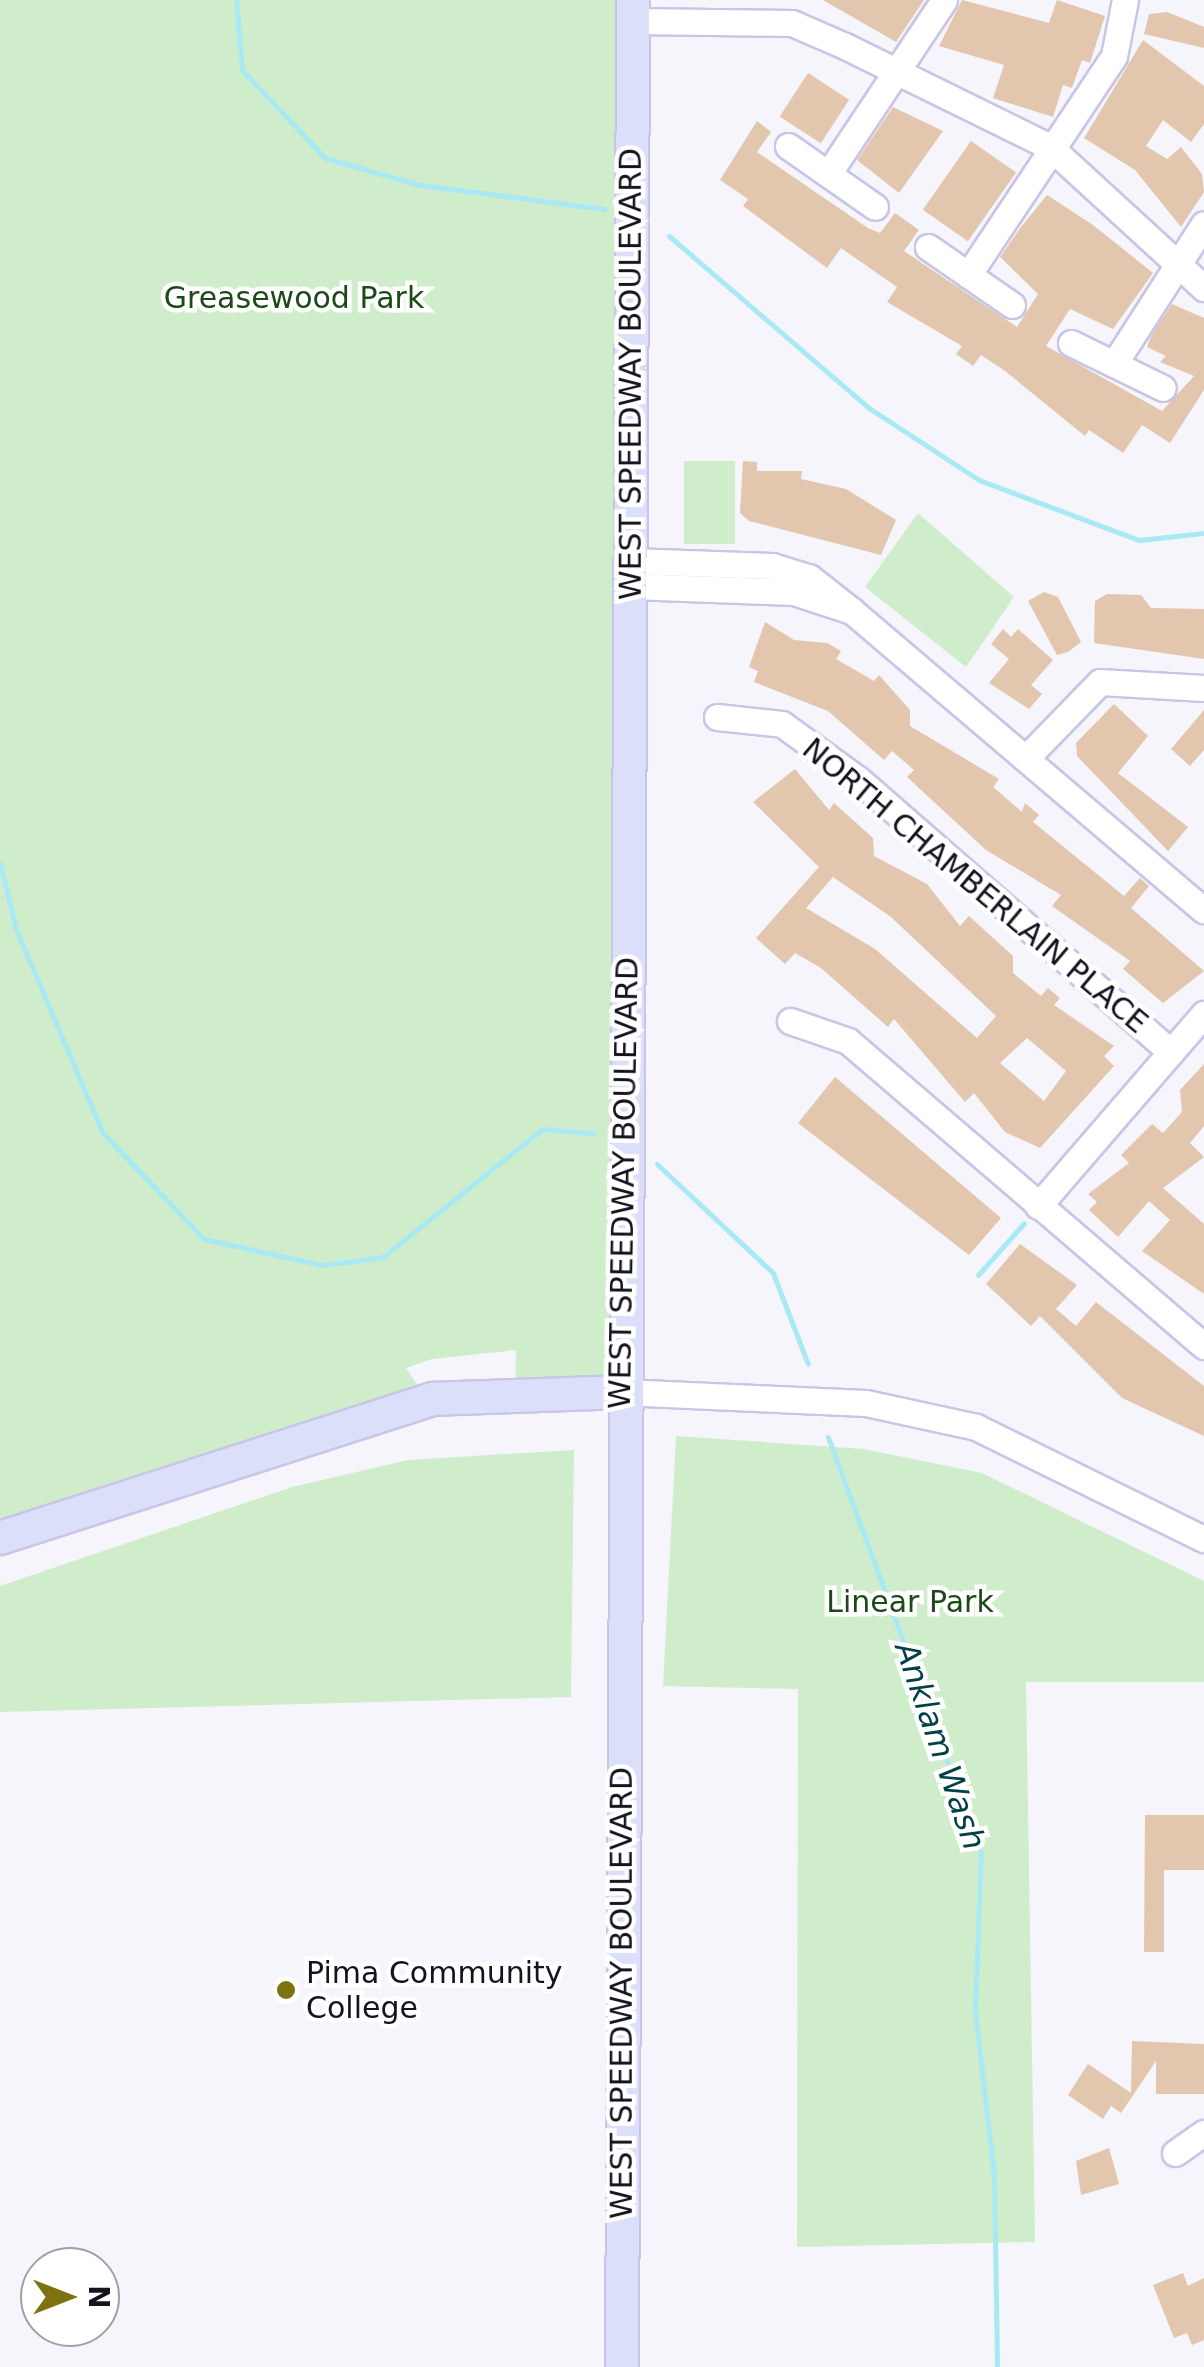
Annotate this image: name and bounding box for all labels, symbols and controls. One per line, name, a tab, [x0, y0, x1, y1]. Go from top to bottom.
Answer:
street label: WEST SPEEDWAY BOULEVARD	[613, 148, 649, 600]
park label: Greasewood Park	[164, 280, 424, 316]
street label: NORTH CHAMBERLAIN PLACE	[795, 731, 1155, 1041]
street label: WEST SPEEDWAY BOULEVARD	[602, 957, 646, 1409]
park label: Linear Park	[826, 1584, 994, 1620]
water label: Anklam Wash	[887, 1637, 993, 1855]
street label: WEST SPEEDWAY BOULEVARD	[604, 1767, 640, 2219]
place label: Pima Community College	[306, 1955, 563, 2026]
marker: Pima Community College	[275, 1979, 297, 2001]
north arrow	[20, 2247, 120, 2347]
text: N	[82, 2285, 115, 2309]

